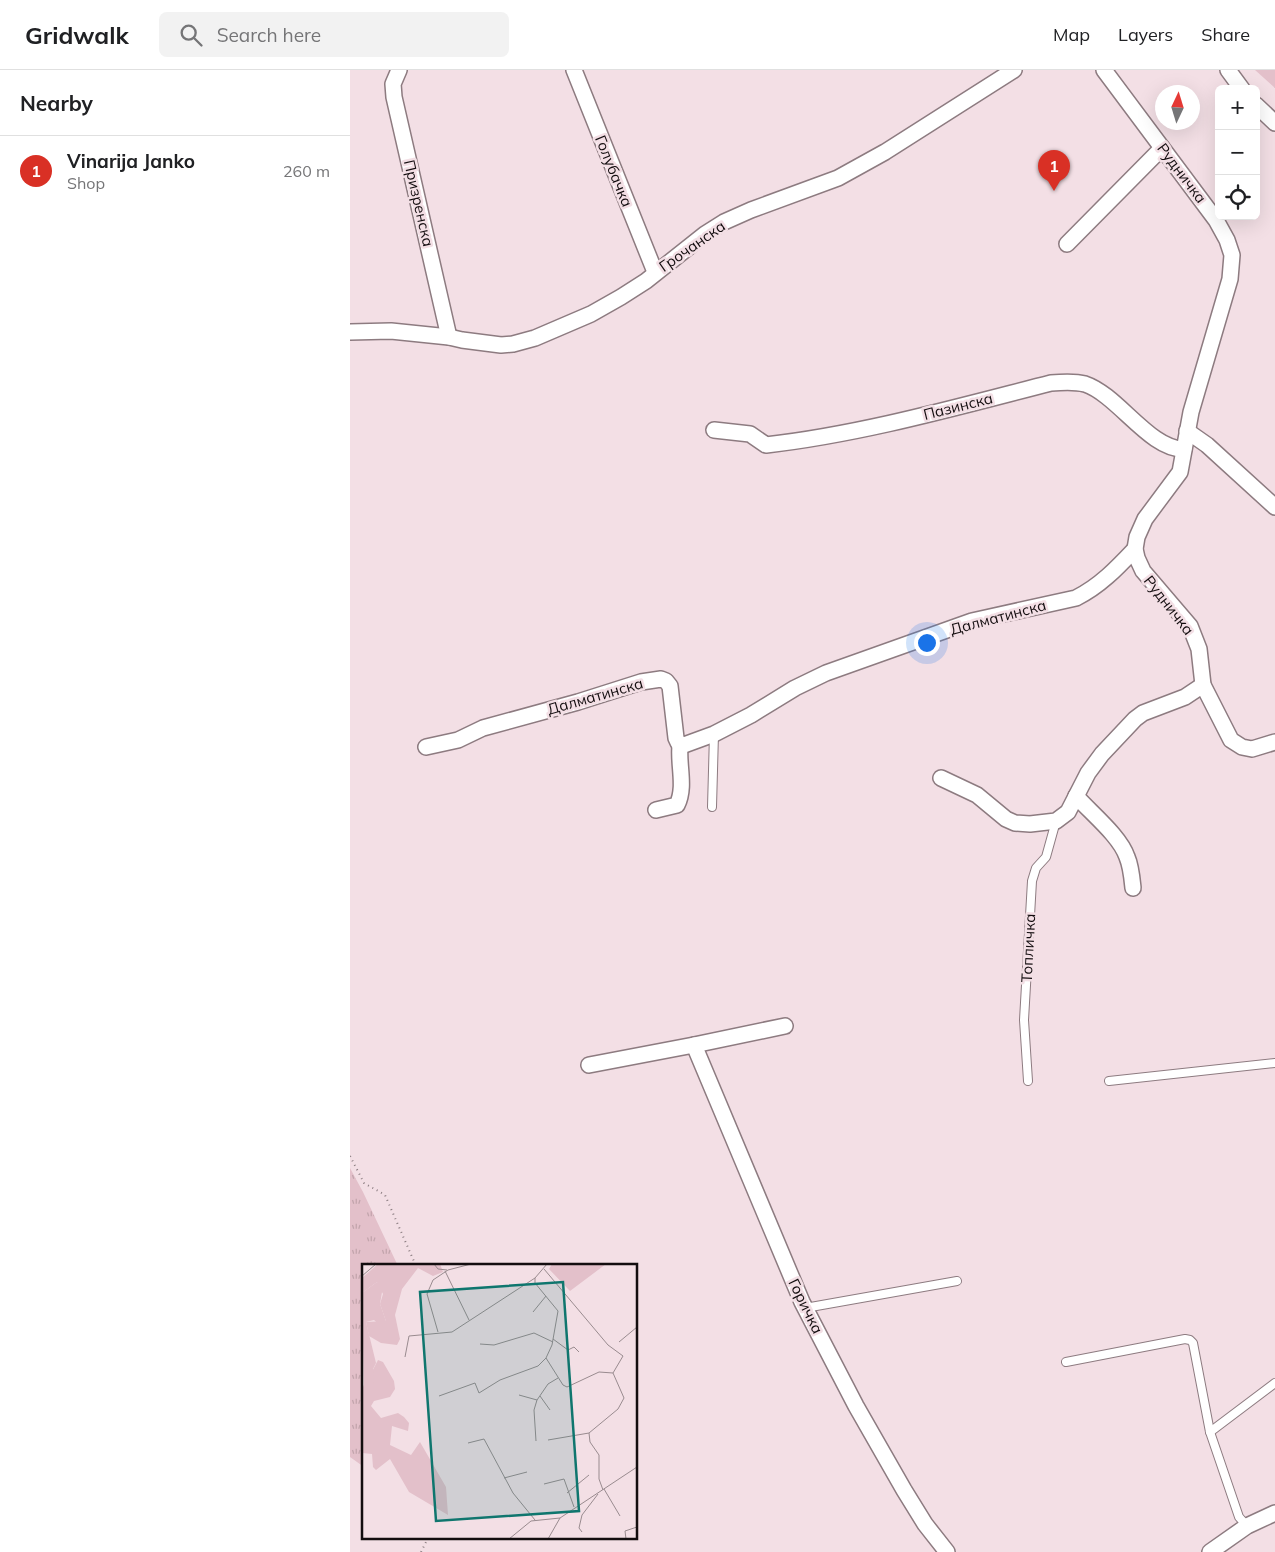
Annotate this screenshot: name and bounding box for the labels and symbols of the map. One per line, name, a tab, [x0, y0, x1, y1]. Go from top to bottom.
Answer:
north arrow	[1155, 85, 1200, 130]
street label: Голубачка	[591, 132, 637, 210]
street label: Рудничка	[1153, 139, 1211, 207]
pin: 1	[1038, 150, 1070, 191]
street label: Призренска	[400, 158, 438, 248]
street label: Грочанска	[655, 216, 729, 276]
street label: Пазинска	[921, 388, 995, 424]
street label: Рудничка	[1140, 571, 1198, 639]
street label: Далматинска	[948, 595, 1048, 639]
your location	[914, 630, 940, 656]
street label: Далматинска	[545, 673, 645, 719]
street label: Топличка	[1017, 913, 1039, 983]
inset map	[362, 1264, 638, 1540]
street label: Горичка	[785, 1275, 827, 1337]

